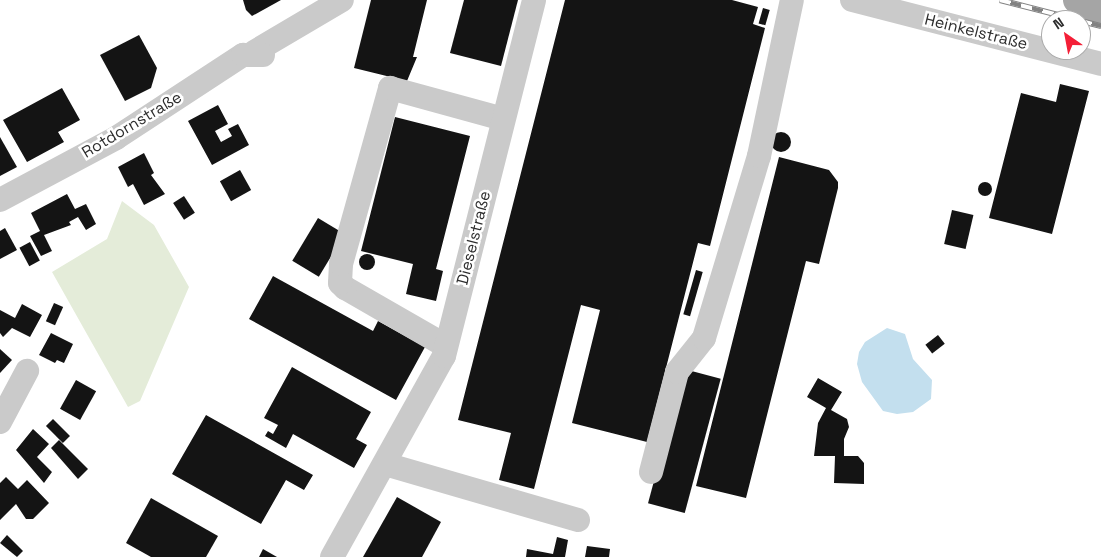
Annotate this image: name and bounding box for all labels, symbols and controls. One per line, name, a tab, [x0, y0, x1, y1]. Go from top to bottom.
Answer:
street label: Heinkelstraße	[923, 10, 1029, 54]
north arrow	[1041, 10, 1091, 60]
text: N	[1050, 13, 1067, 33]
street label: Rotdornstraße	[79, 88, 185, 162]
street label: Dieselstraße	[453, 189, 495, 287]

